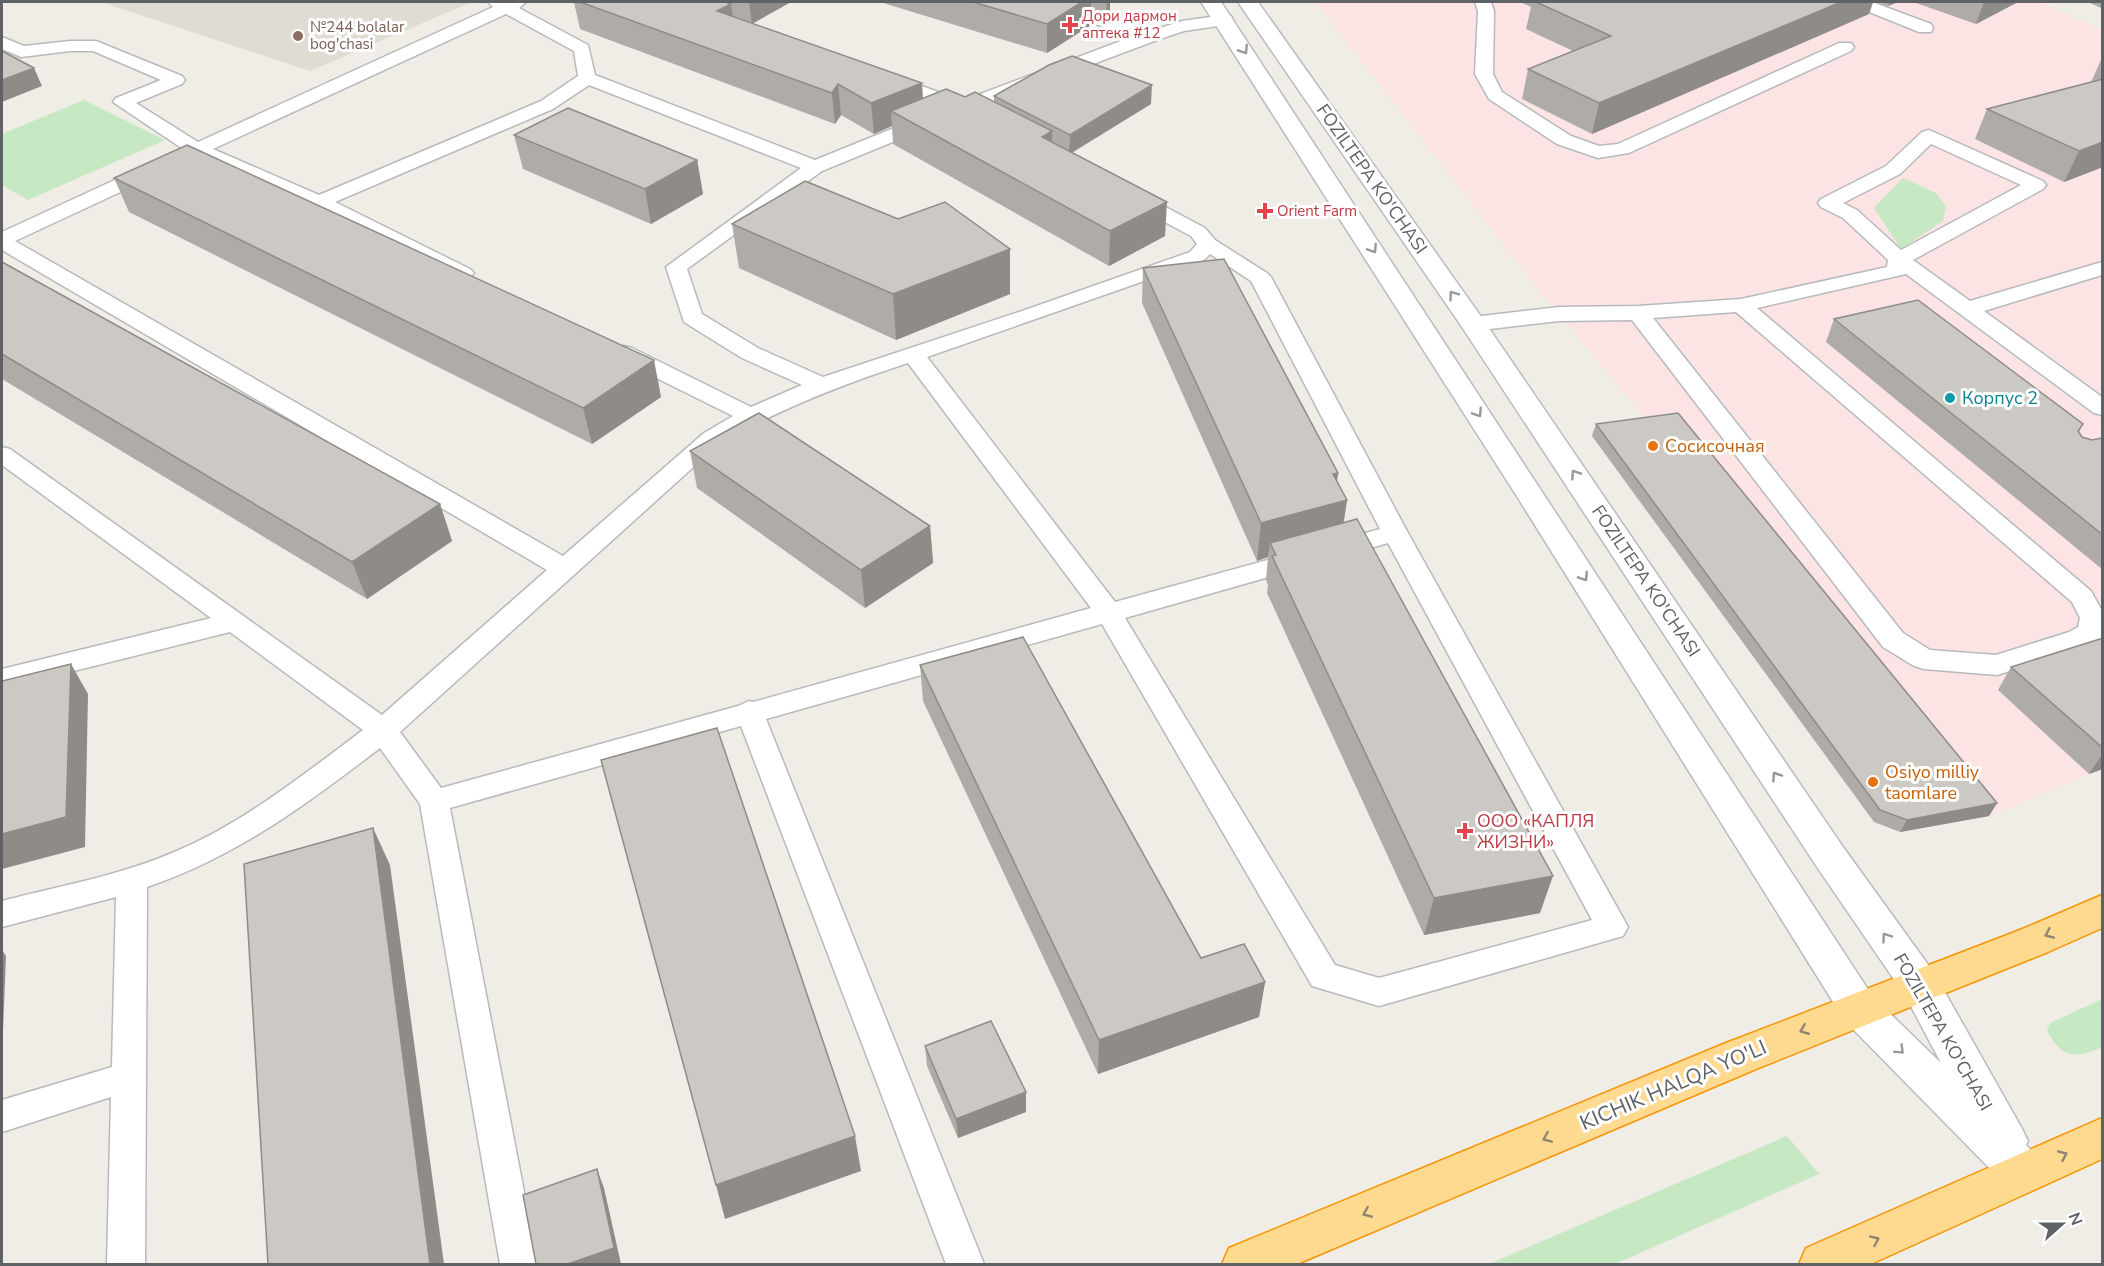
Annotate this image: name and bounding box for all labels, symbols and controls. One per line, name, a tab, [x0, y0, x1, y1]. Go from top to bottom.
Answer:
place label: Дори дармон аптека #12	[1082, 6, 1177, 43]
place label: №244 bolalar bog'chasi	[310, 17, 405, 54]
marker: Дори дармон аптека #12	[1063, 18, 1077, 32]
marker: №244 bolalar bog'chasi	[291, 29, 305, 43]
one-way arrow	[1237, 43, 1248, 54]
street label: FOZILTEPA KO'CHASI	[1311, 99, 1433, 259]
place label: Orient Farm	[1277, 201, 1357, 221]
marker: Orient Farm	[1258, 204, 1272, 218]
one-way arrow	[1365, 243, 1377, 253]
one-way arrow	[1449, 291, 1460, 302]
place label: Корпус 2	[1962, 386, 2038, 410]
marker: Корпус 2	[1943, 391, 1957, 405]
one-way arrow	[1471, 407, 1483, 417]
place label: Сосисочная	[1665, 434, 1765, 458]
marker: Сосисочная	[1646, 439, 1660, 453]
one-way arrow	[1571, 469, 1582, 480]
street label: FOZILTEPA KO'CHASI	[1586, 501, 1706, 661]
one-way arrow	[1577, 570, 1588, 581]
place label: Osiyo milliy taomlare	[1885, 760, 1980, 805]
one-way arrow	[1772, 772, 1783, 783]
marker: Osiyo milliy taomlare	[1866, 775, 1880, 789]
place label: ООО «КАПЛЯ ЖИЗНИ»	[1477, 809, 1594, 854]
marker: ООО «КАПЛЯ ЖИЗНИ»	[1458, 824, 1472, 838]
one-way arrow	[2044, 927, 2055, 939]
one-way arrow	[1882, 933, 1893, 944]
street label: FOZILTEPA KO'CHASI	[1888, 949, 1998, 1115]
one-way arrow	[1800, 1023, 1810, 1036]
street label: KICHIK HALQA YO'LI	[1575, 1033, 1771, 1137]
one-way arrow	[1894, 1043, 1904, 1054]
one-way arrow	[1542, 1131, 1553, 1143]
one-way arrow	[2057, 1151, 2068, 1163]
north arrow	[2032, 1194, 2092, 1254]
one-way arrow	[1362, 1206, 1373, 1218]
text: N	[2063, 1209, 2087, 1229]
one-way arrow	[1869, 1236, 1880, 1248]

